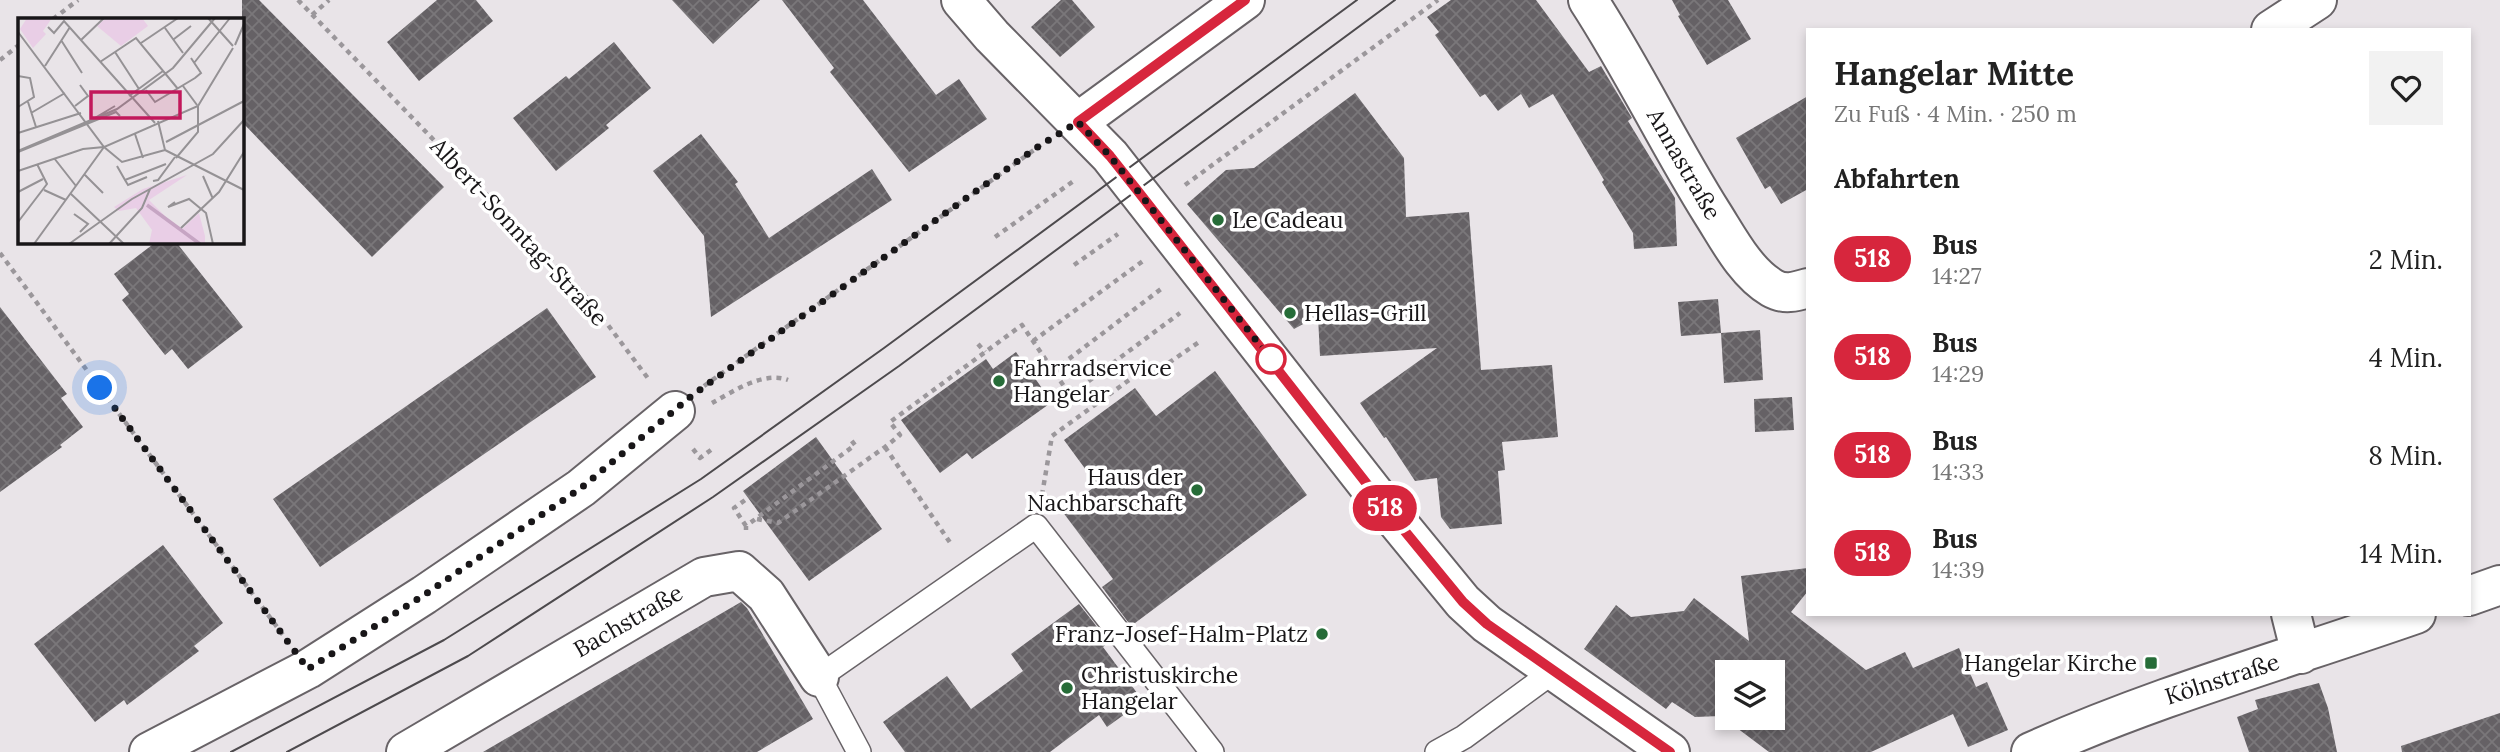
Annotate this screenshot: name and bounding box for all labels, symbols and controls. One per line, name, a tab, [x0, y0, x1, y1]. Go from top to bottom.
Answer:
inset map	[18, 18, 243, 243]
button: heart	[2369, 51, 2443, 125]
text: Hangelar Mitte	[1834, 52, 2074, 94]
text: Zu Fuß · 4 Min. · 250 m	[1834, 99, 2077, 128]
street label: Annastraße	[1640, 102, 1728, 224]
street label: Albert-Sonntag-Straße	[424, 131, 614, 332]
text: Abfahrten	[1834, 162, 1960, 195]
place label: Le Cadeau	[1232, 205, 1344, 234]
marker: Le Cadeau	[1210, 212, 1226, 228]
text: Bus	[1932, 228, 1978, 261]
text: 518	[1854, 243, 1891, 274]
text: 2 Min.	[2369, 243, 2443, 276]
text: 14:27	[1932, 261, 1982, 290]
place label: Hellas-Grill	[1304, 298, 1427, 327]
marker: Hellas-Grill	[1282, 305, 1298, 321]
text: Bus	[1932, 326, 1978, 359]
text: 518	[1854, 341, 1891, 372]
text: 4 Min.	[2369, 341, 2443, 374]
unlabelled marker	[1256, 344, 1286, 374]
place label: Fahrradservice Hangelar	[1013, 353, 1172, 408]
text: 14:29	[1932, 359, 1984, 388]
your location	[82, 370, 117, 405]
marker: Fahrradservice Hangelar	[991, 373, 1007, 389]
text: Bus	[1932, 424, 1978, 457]
text: 518	[1854, 439, 1891, 470]
text: 8 Min.	[2368, 439, 2443, 472]
text: 14:33	[1932, 457, 1984, 486]
place label: Haus der Nachbarschaft	[1027, 462, 1183, 517]
marker: Haus der Nachbarschaft	[1189, 482, 1205, 498]
line badge: 518	[1345, 485, 1425, 531]
text: 518	[1367, 492, 1403, 523]
text: Bus	[1932, 522, 1978, 555]
text: 518	[1854, 537, 1891, 568]
text: 14 Min.	[2359, 537, 2443, 570]
text: 14:39	[1932, 555, 1985, 584]
street label: Bachstraße	[568, 578, 688, 664]
place label: Franz-Josef-Halm-Platz	[1055, 619, 1308, 648]
marker: Franz-Josef-Halm-Platz	[1314, 626, 1330, 642]
street label: Kölnstraße	[2161, 646, 2283, 711]
place label: Hangelar Kirche	[1964, 648, 2137, 677]
marker: Hangelar Kirche	[2143, 655, 2159, 671]
place label: Christuskirche Hangelar	[1081, 660, 1238, 715]
map controls	[1715, 660, 1785, 730]
button: layers	[1715, 660, 1785, 730]
marker: Christuskirche Hangelar	[1059, 680, 1075, 696]

